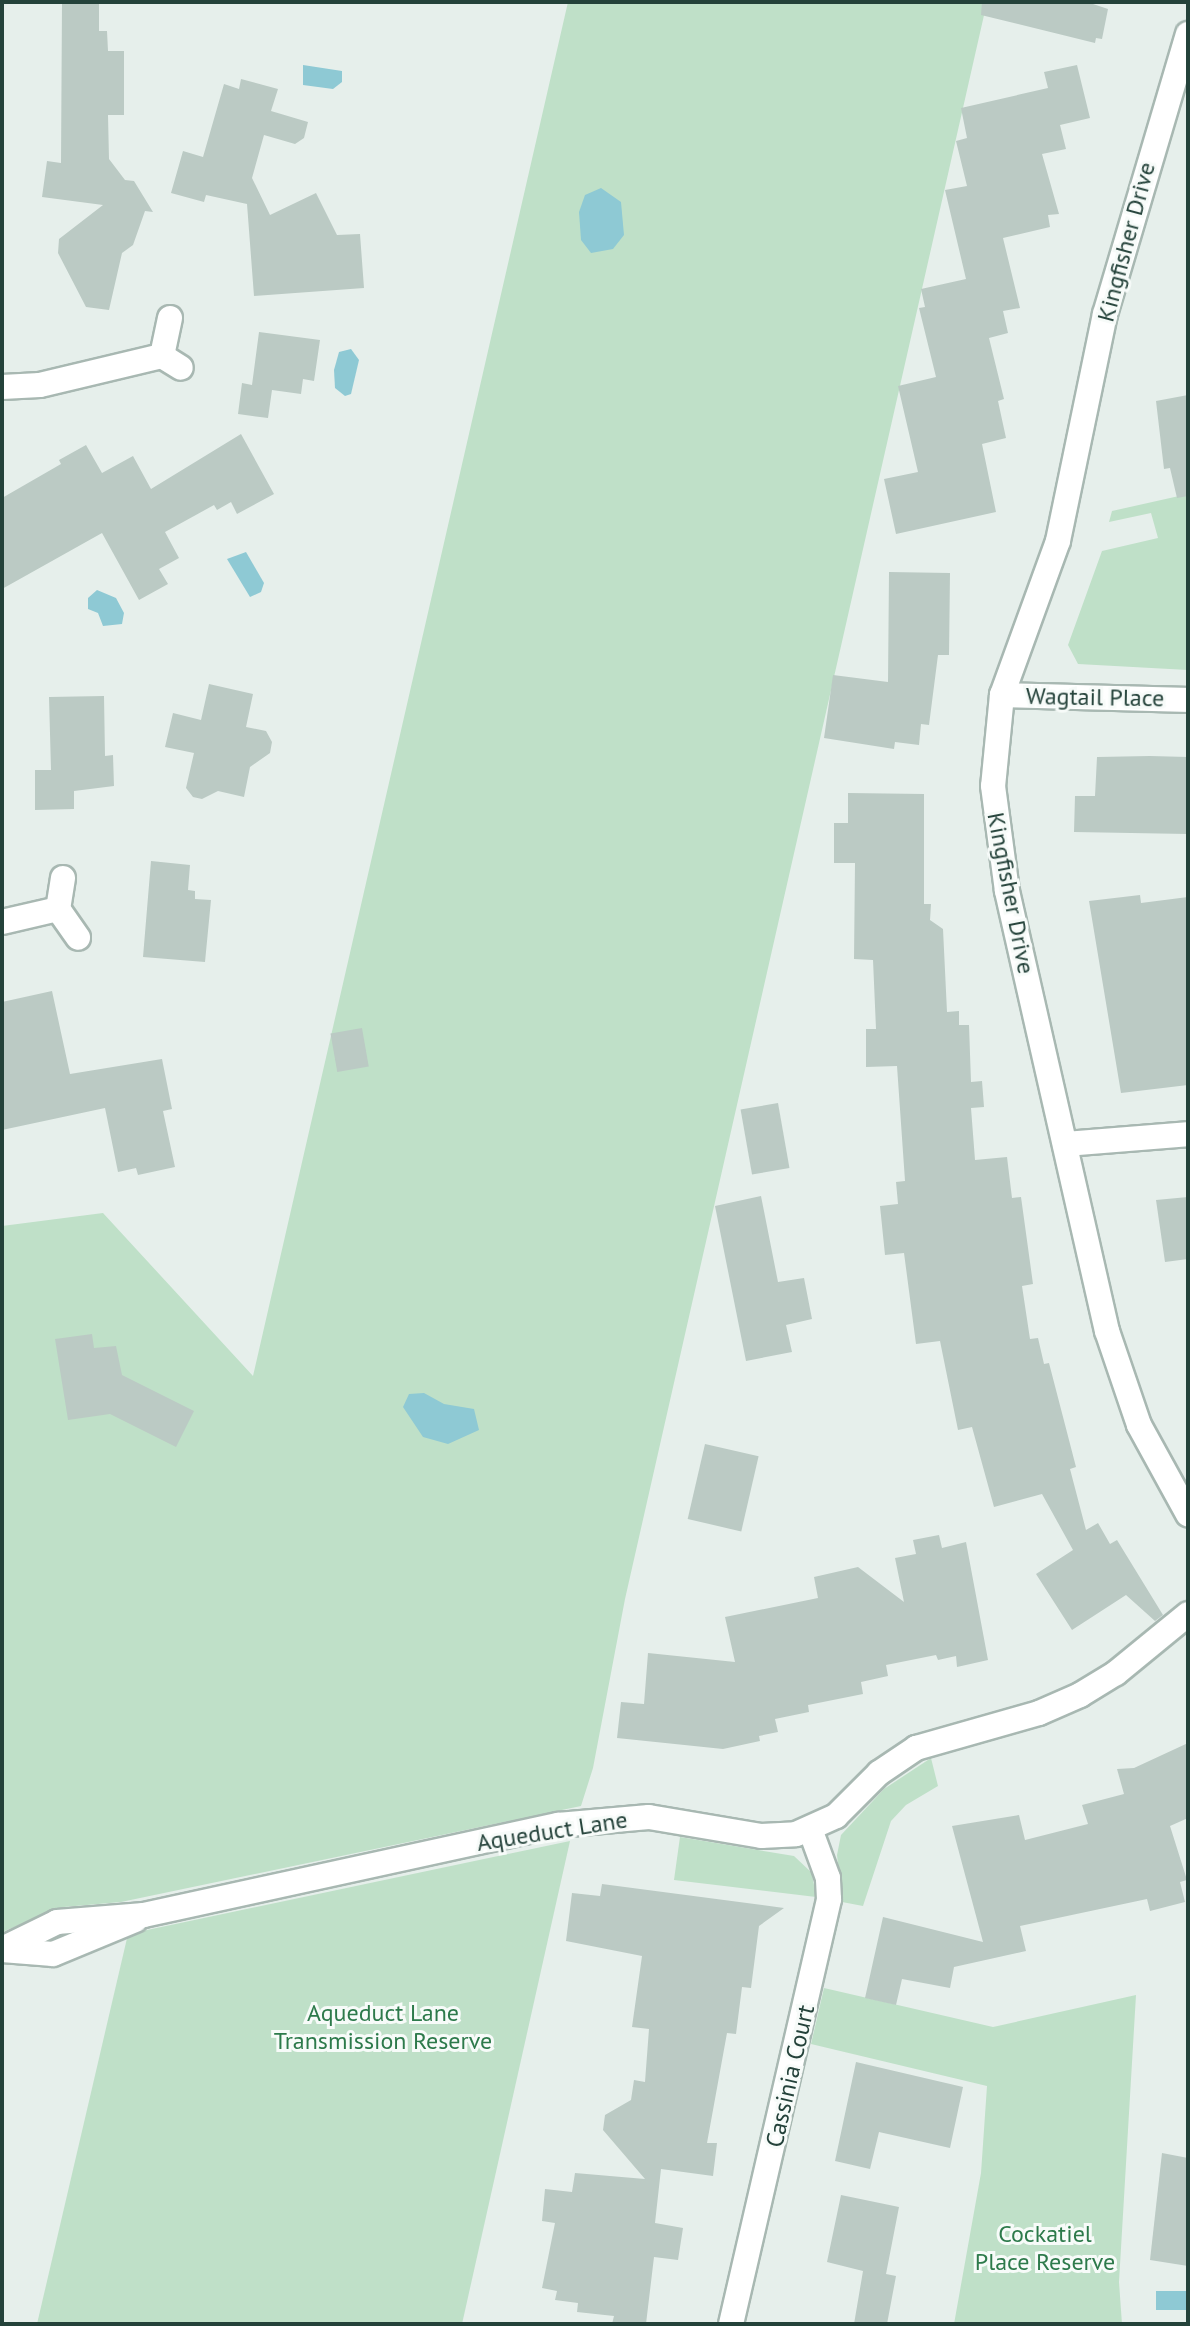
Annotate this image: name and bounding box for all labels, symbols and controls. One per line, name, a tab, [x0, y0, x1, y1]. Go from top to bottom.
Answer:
street label: Kingfisher Drive	[1091, 159, 1161, 325]
street label: Wagtail Place	[1026, 681, 1164, 713]
street label: Kingfisher Drive	[981, 810, 1041, 976]
street label: Aqueduct Lane	[475, 1805, 629, 1857]
park label: Aqueduct Lane Transmission Reserve	[274, 1999, 492, 2055]
street label: Cassinia Court	[760, 2002, 820, 2150]
park label: Cockatiel Place Reserve	[975, 2220, 1115, 2276]

